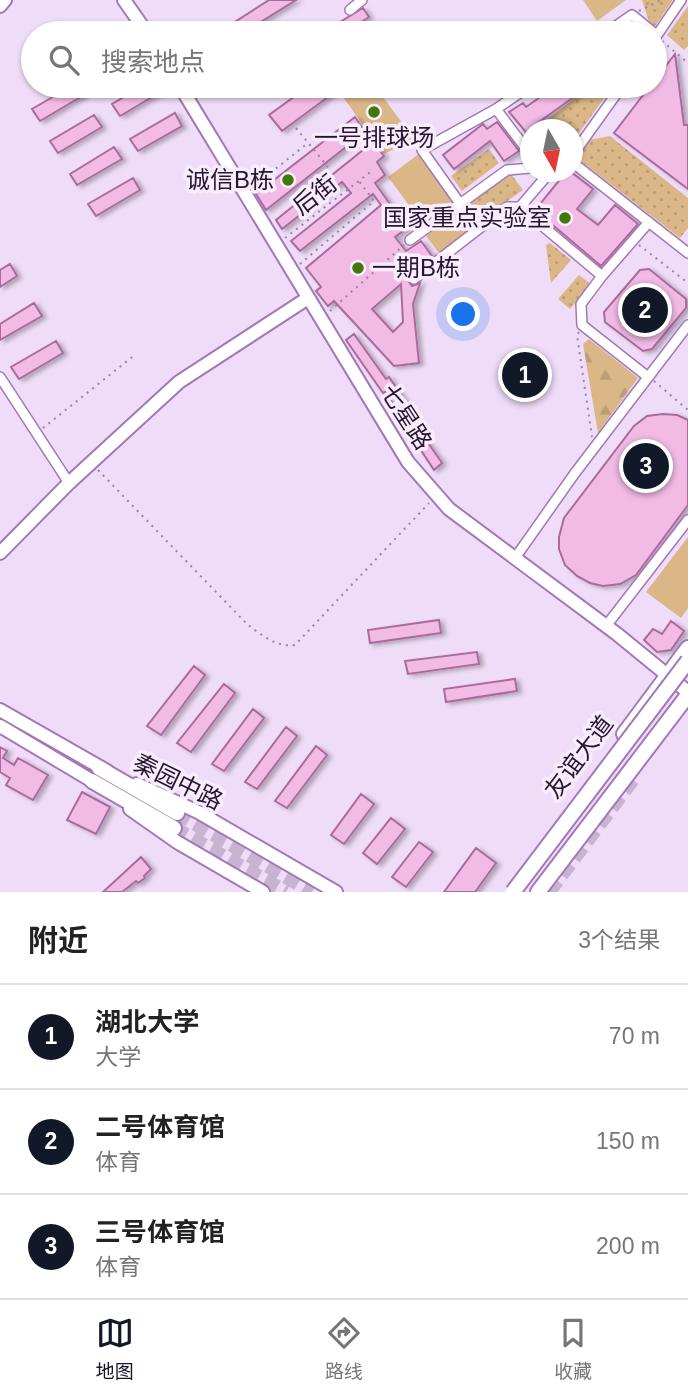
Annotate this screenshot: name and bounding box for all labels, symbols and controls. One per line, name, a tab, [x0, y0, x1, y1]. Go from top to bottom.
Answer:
search box	[21, 21, 667, 98]
icon: search	[45, 41, 83, 79]
text: 搜索地点	[101, 47, 205, 77]
marker: 一号排球场	[366, 104, 382, 120]
north arrow	[520, 119, 583, 182]
place label: 一号排球场	[314, 124, 434, 151]
place label: 诚信B栋	[186, 166, 274, 193]
street label: 后街	[287, 169, 342, 220]
marker: 诚信B栋	[280, 172, 296, 188]
place label: 国家重点实验室	[383, 204, 551, 231]
marker: 国家重点实验室	[557, 210, 573, 226]
place label: 一期B栋	[372, 254, 460, 281]
marker: 一期B栋	[350, 260, 366, 276]
pin: 2	[622, 284, 668, 336]
your location	[446, 297, 480, 331]
pin: 1	[502, 349, 548, 401]
street label: 七星路	[375, 379, 437, 454]
pin: 3	[623, 440, 669, 492]
street label: 友谊大道	[539, 710, 618, 803]
street label: 秦园中路	[129, 748, 227, 815]
text: 附近	[28, 924, 88, 957]
text: 3个结果	[578, 927, 660, 953]
text: 湖北大学	[95, 1007, 199, 1037]
text: 1	[45, 1023, 57, 1049]
text: 70 m	[609, 1023, 660, 1049]
text: 大学	[95, 1044, 141, 1070]
text: 二号体育馆	[95, 1112, 225, 1142]
text: 2	[45, 1128, 57, 1154]
text: 150 m	[596, 1128, 660, 1154]
text: 体育	[95, 1149, 141, 1175]
text: 三号体育馆	[95, 1217, 225, 1247]
text: 3	[45, 1233, 57, 1259]
text: 200 m	[596, 1233, 660, 1259]
text: 体育	[95, 1254, 141, 1280]
tab: 地图	[96, 1314, 134, 1383]
tab: 路线	[325, 1314, 363, 1383]
tab: 收藏	[554, 1314, 592, 1383]

